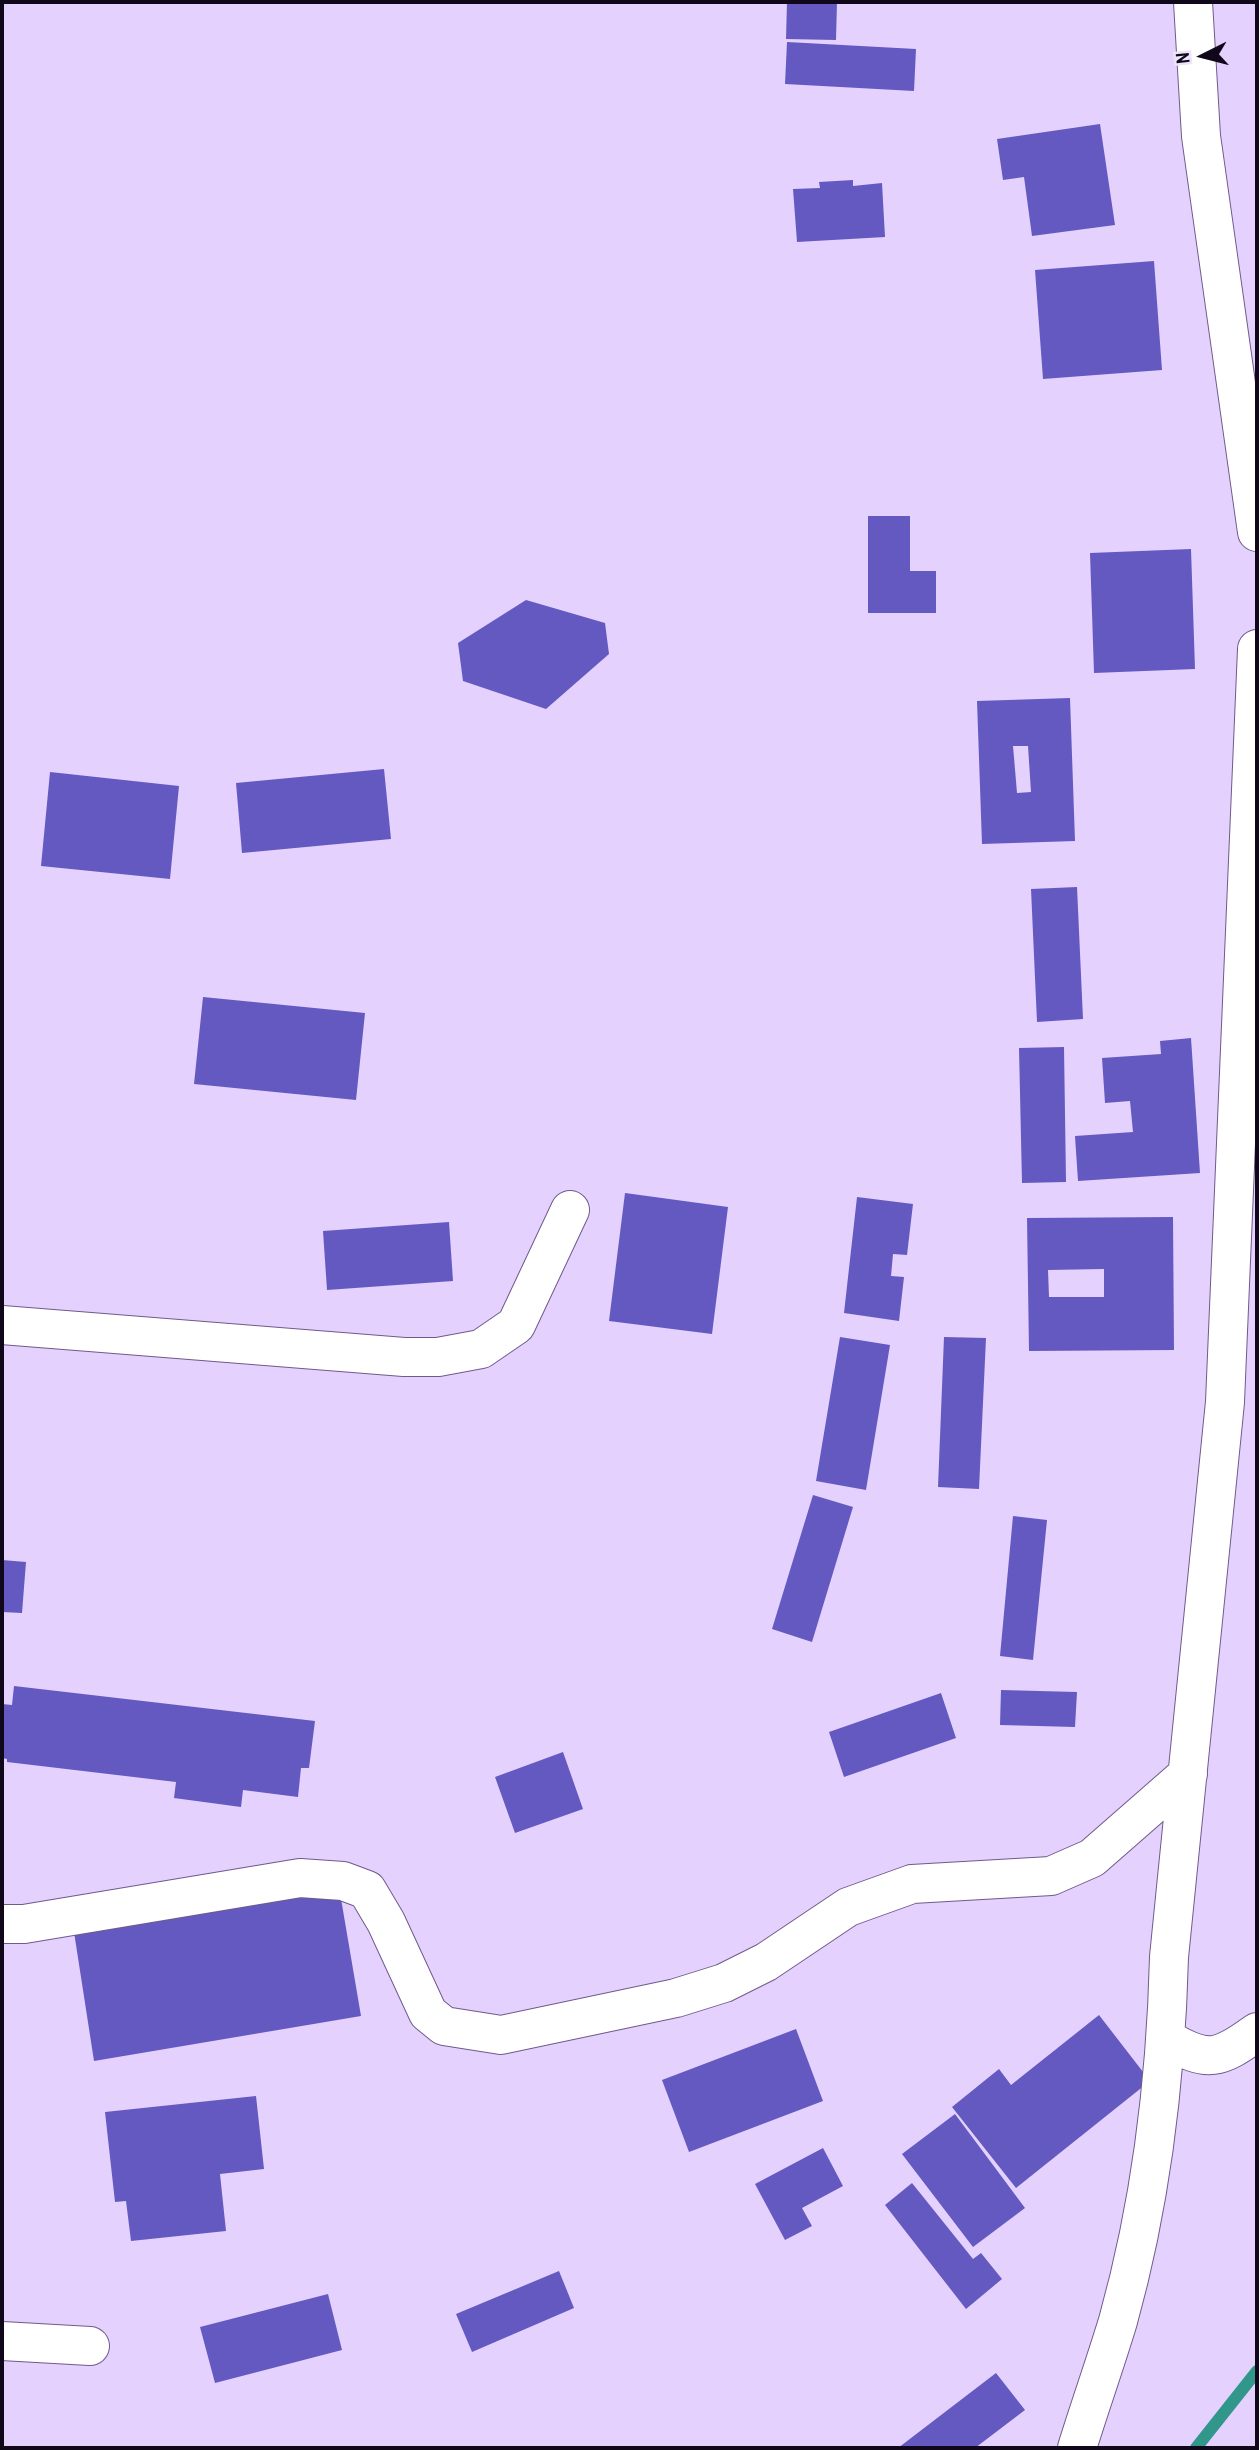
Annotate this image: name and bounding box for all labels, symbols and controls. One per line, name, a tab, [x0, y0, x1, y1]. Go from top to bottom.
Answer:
north arrow	[1168, 21, 1238, 91]
text: N	[1169, 51, 1196, 65]

